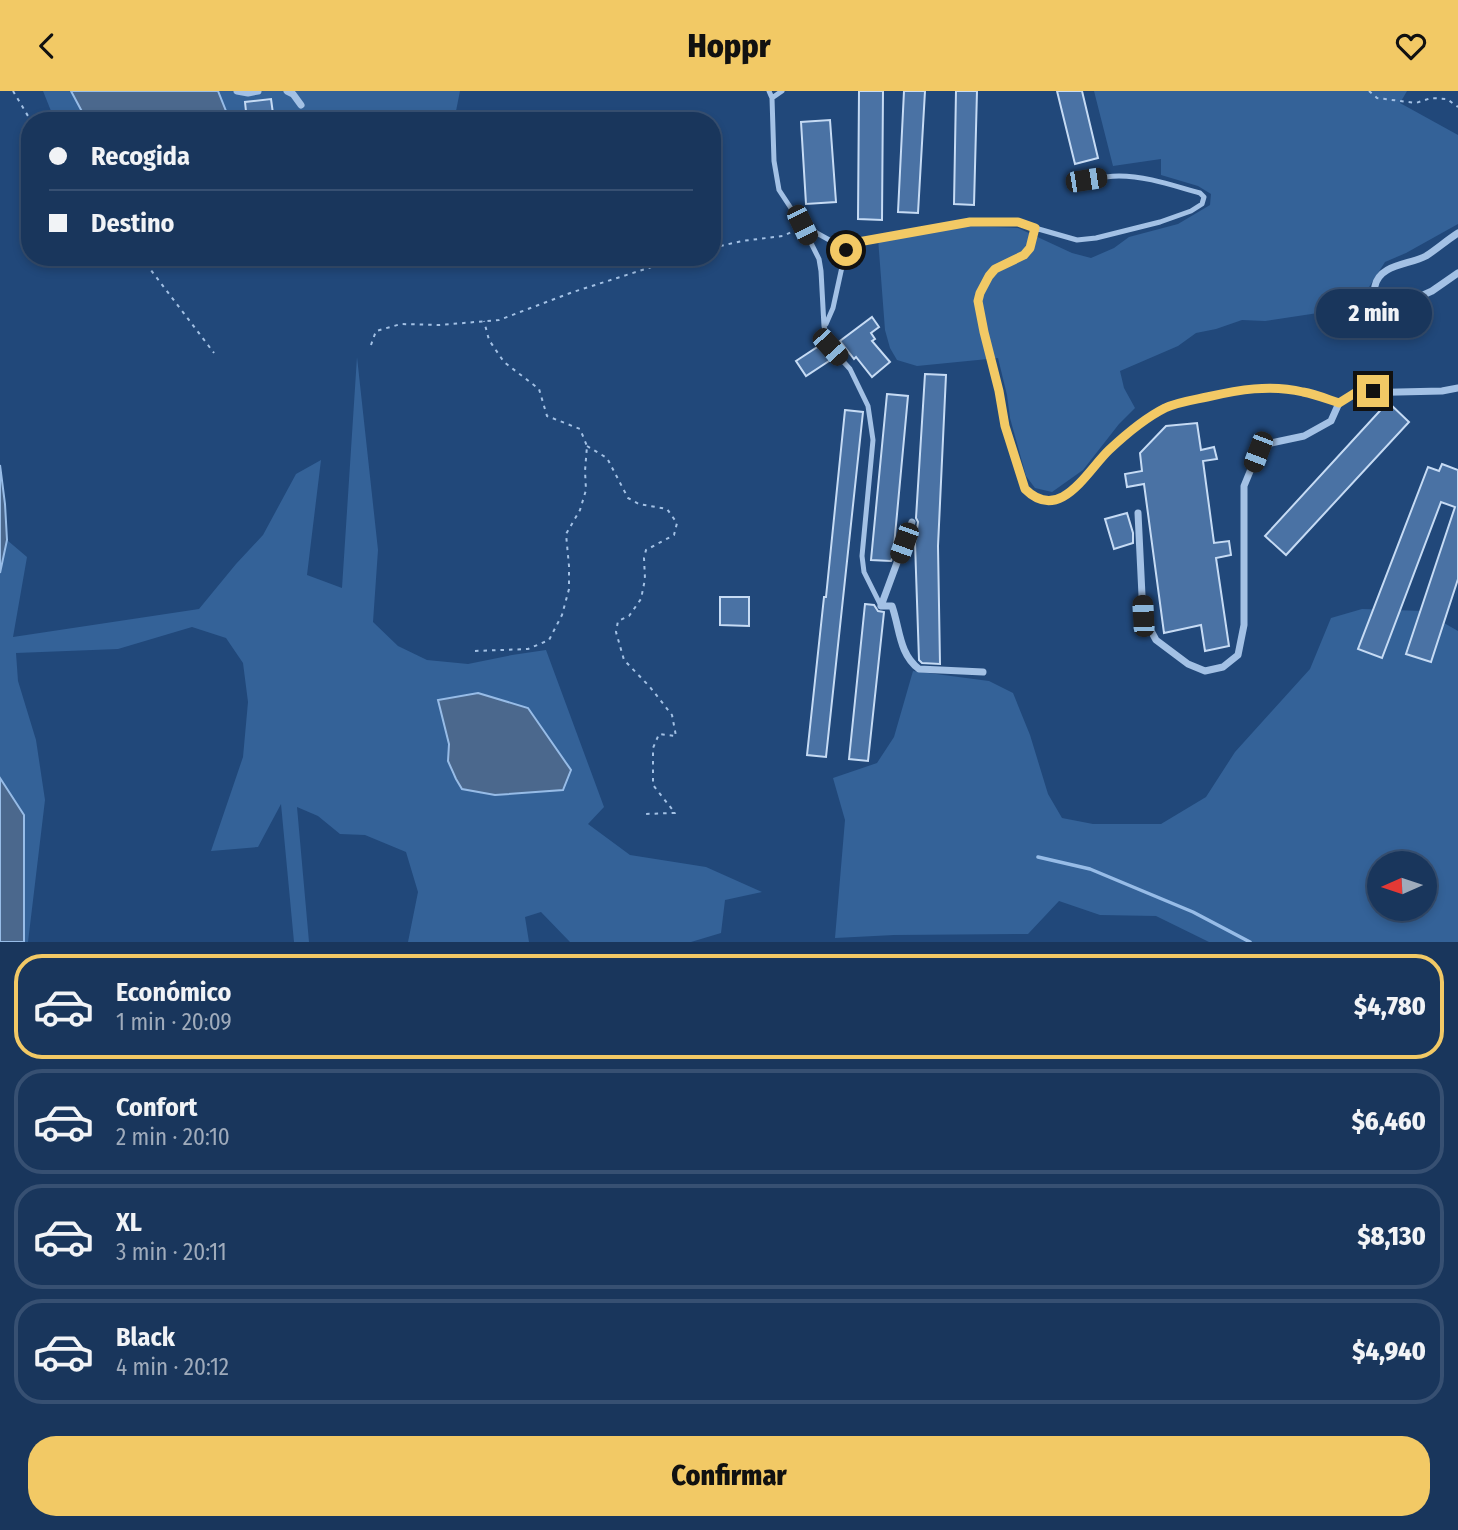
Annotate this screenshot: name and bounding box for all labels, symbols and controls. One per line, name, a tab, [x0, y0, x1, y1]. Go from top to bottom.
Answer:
icon: back	[28, 27, 66, 65]
text: Hoppr	[687, 27, 771, 65]
icon: heart	[1392, 27, 1430, 65]
text: Recogida	[91, 141, 190, 172]
car	[1064, 166, 1109, 194]
car	[784, 202, 821, 248]
text: Destino	[91, 208, 174, 239]
route start	[830, 234, 862, 266]
callout: 2 min	[1315, 289, 1431, 338]
text: 2 min	[1349, 299, 1399, 327]
car	[809, 324, 852, 370]
route end	[1357, 375, 1389, 407]
car	[1241, 429, 1276, 475]
car	[887, 520, 922, 566]
car	[1132, 594, 1155, 638]
north arrow	[1367, 851, 1437, 921]
map controls	[1367, 851, 1437, 921]
icon: car	[32, 975, 95, 1038]
text: Económico	[116, 977, 231, 1008]
text: $4,780	[1354, 991, 1426, 1022]
text: 1 min · 20:09	[116, 1008, 232, 1036]
icon: car	[32, 1090, 95, 1153]
text: Confort	[116, 1092, 197, 1123]
text: $6,460	[1352, 1106, 1426, 1137]
text: 2 min · 20:10	[116, 1123, 230, 1151]
icon: car	[32, 1205, 95, 1268]
text: XL	[116, 1207, 142, 1238]
text: $8,130	[1357, 1221, 1426, 1252]
text: 3 min · 20:11	[116, 1238, 227, 1266]
icon: car	[32, 1320, 95, 1383]
text: Black	[116, 1322, 175, 1353]
text: $4,940	[1352, 1336, 1426, 1367]
text: 4 min · 20:12	[116, 1353, 229, 1381]
button: Confirmar	[28, 1436, 1430, 1516]

